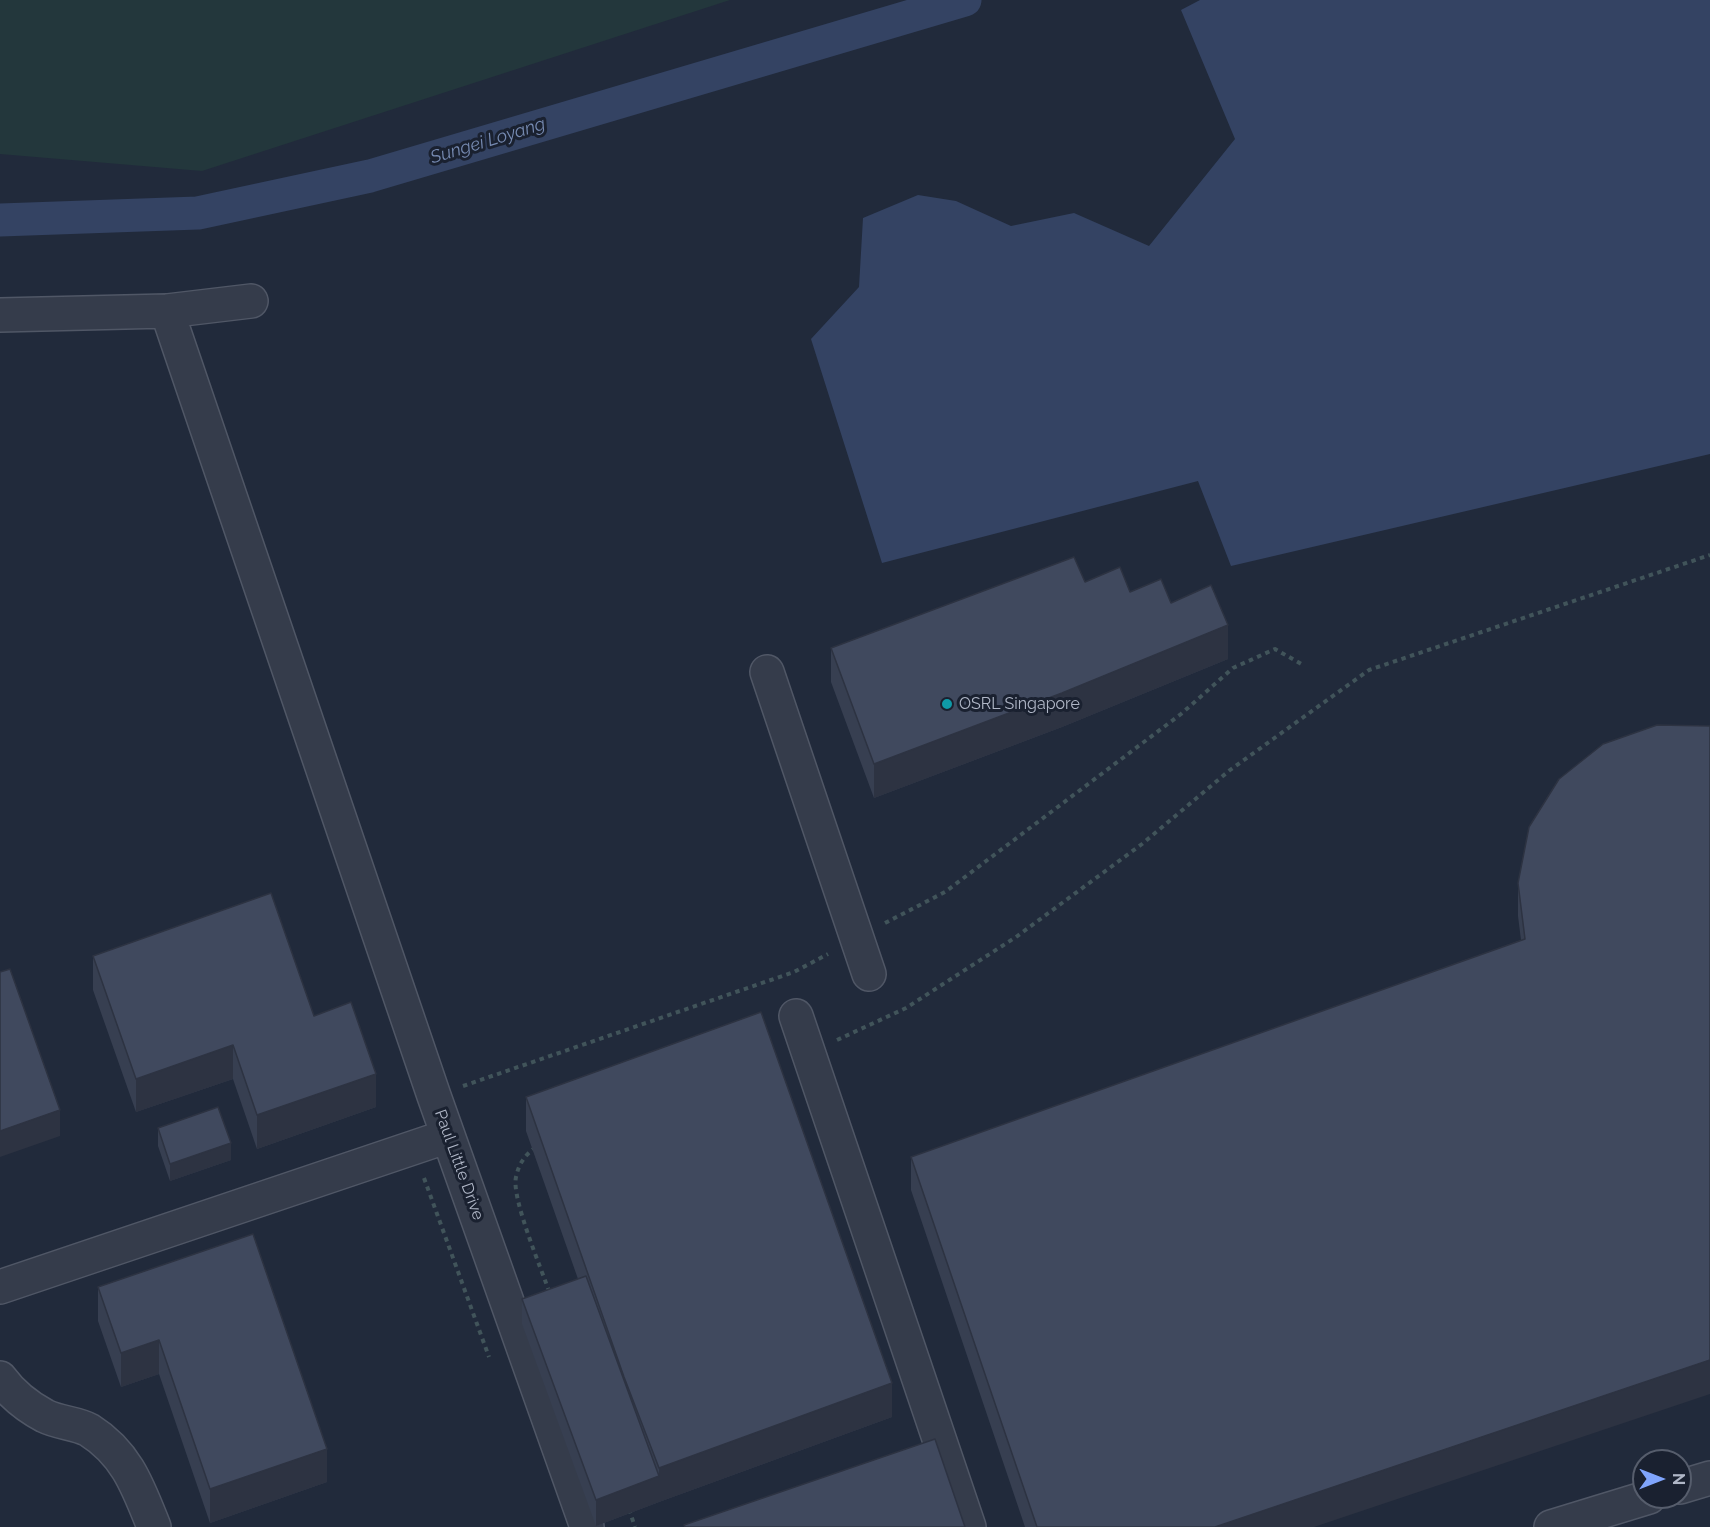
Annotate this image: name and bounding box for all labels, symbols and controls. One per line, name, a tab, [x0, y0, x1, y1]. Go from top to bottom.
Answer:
water label: Sungei Loyang	[428, 113, 548, 169]
place label: OSRL Singapore	[959, 694, 1080, 714]
marker: OSRL Singapore	[940, 697, 954, 711]
street label: Paul Little Drive	[430, 1107, 488, 1223]
north arrow	[1632, 1449, 1692, 1509]
text: N	[1669, 1473, 1688, 1485]

